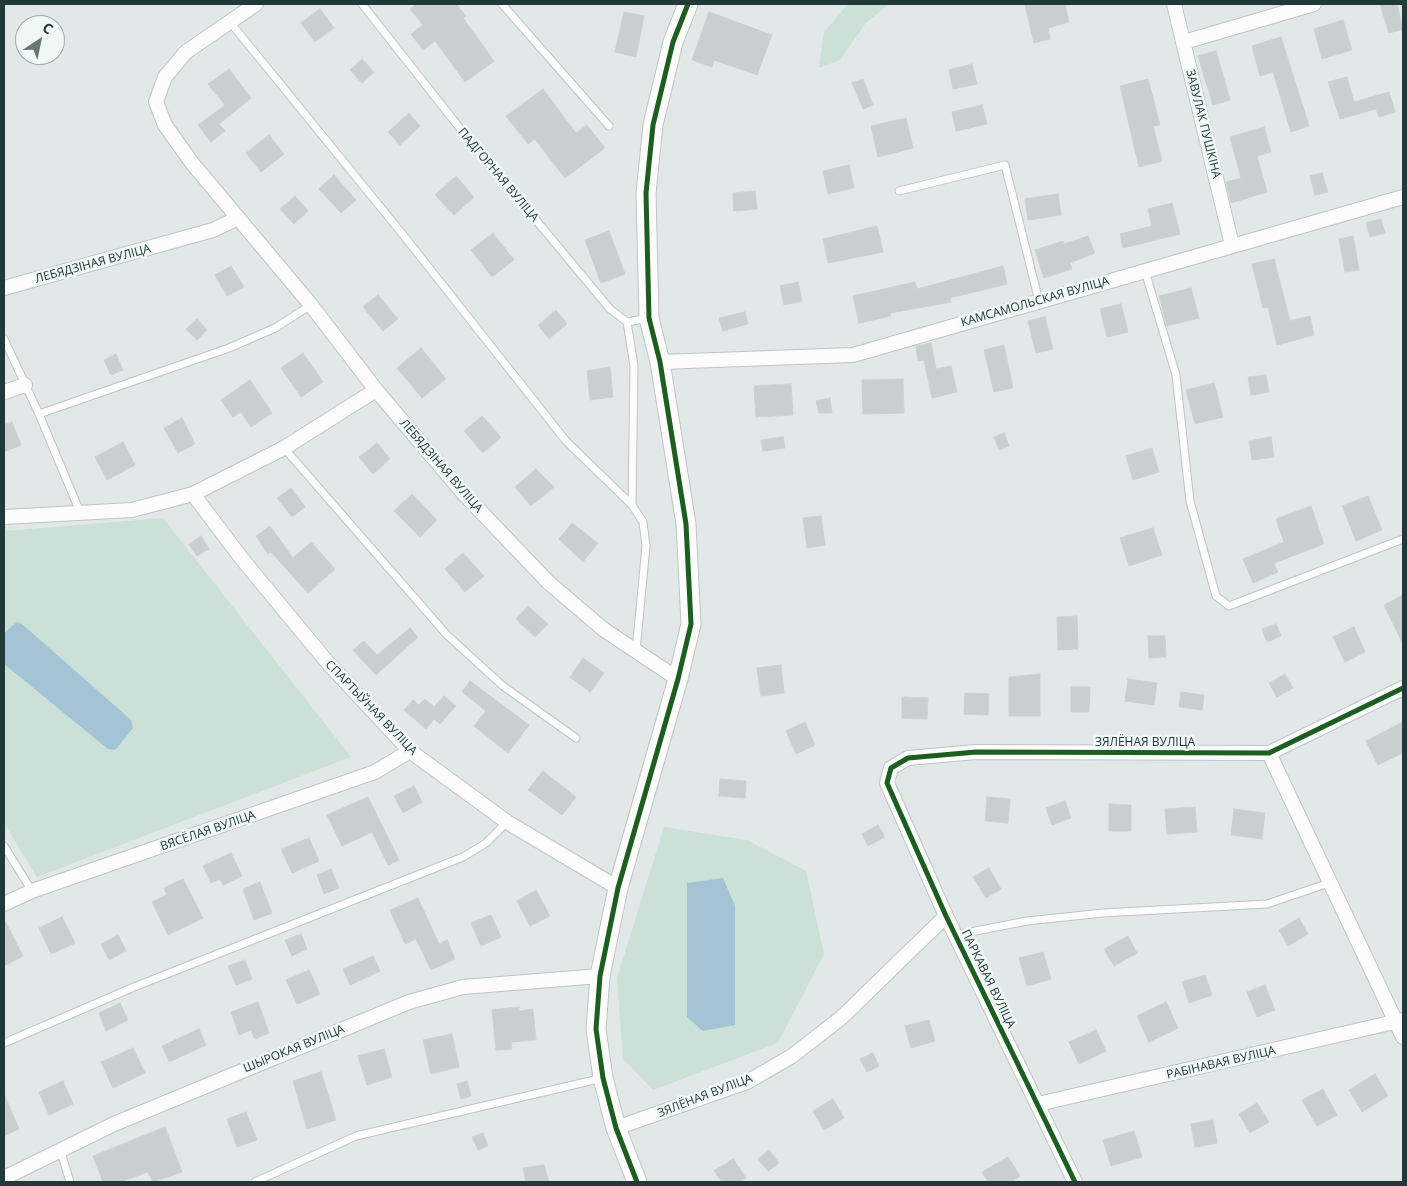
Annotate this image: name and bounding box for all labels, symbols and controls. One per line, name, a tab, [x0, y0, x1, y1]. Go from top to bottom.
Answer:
north arrow	[15, 15, 65, 65]
text: С	[39, 18, 57, 38]
street label: ЗАВУЛАК ПУШКІНА	[1182, 68, 1224, 180]
street label: ПАДГОРНАЯ ВУЛІЦА	[455, 125, 541, 225]
street label: ЛЕБЯДЗІНАЯ ВУЛІЦА	[34, 242, 152, 286]
street label: КАМСАМОЛЬСКАЯ ВУЛІЦА	[959, 274, 1111, 330]
street label: ЛЕБЯДЗІНАЯ ВУЛІЦА	[396, 416, 486, 516]
street label: СПАРТЫЎНАЯ ВУЛІЦА	[322, 658, 420, 758]
street label: ЗЯЛЁНАЯ ВУЛІЦА	[1095, 736, 1195, 750]
street label: ВЯСЁЛАЯ ВУЛІЦА	[159, 808, 257, 854]
street label: ПАРКАВАЯ ВУЛІЦА	[958, 927, 1018, 1031]
street label: ШЫРОКАЯ ВУЛІЦА	[241, 1022, 347, 1076]
street label: РАБІНАВАЯ ВУЛІЦА	[1165, 1043, 1277, 1083]
street label: ЗЯЛЁНАЯ ВУЛІЦА	[656, 1071, 754, 1121]

